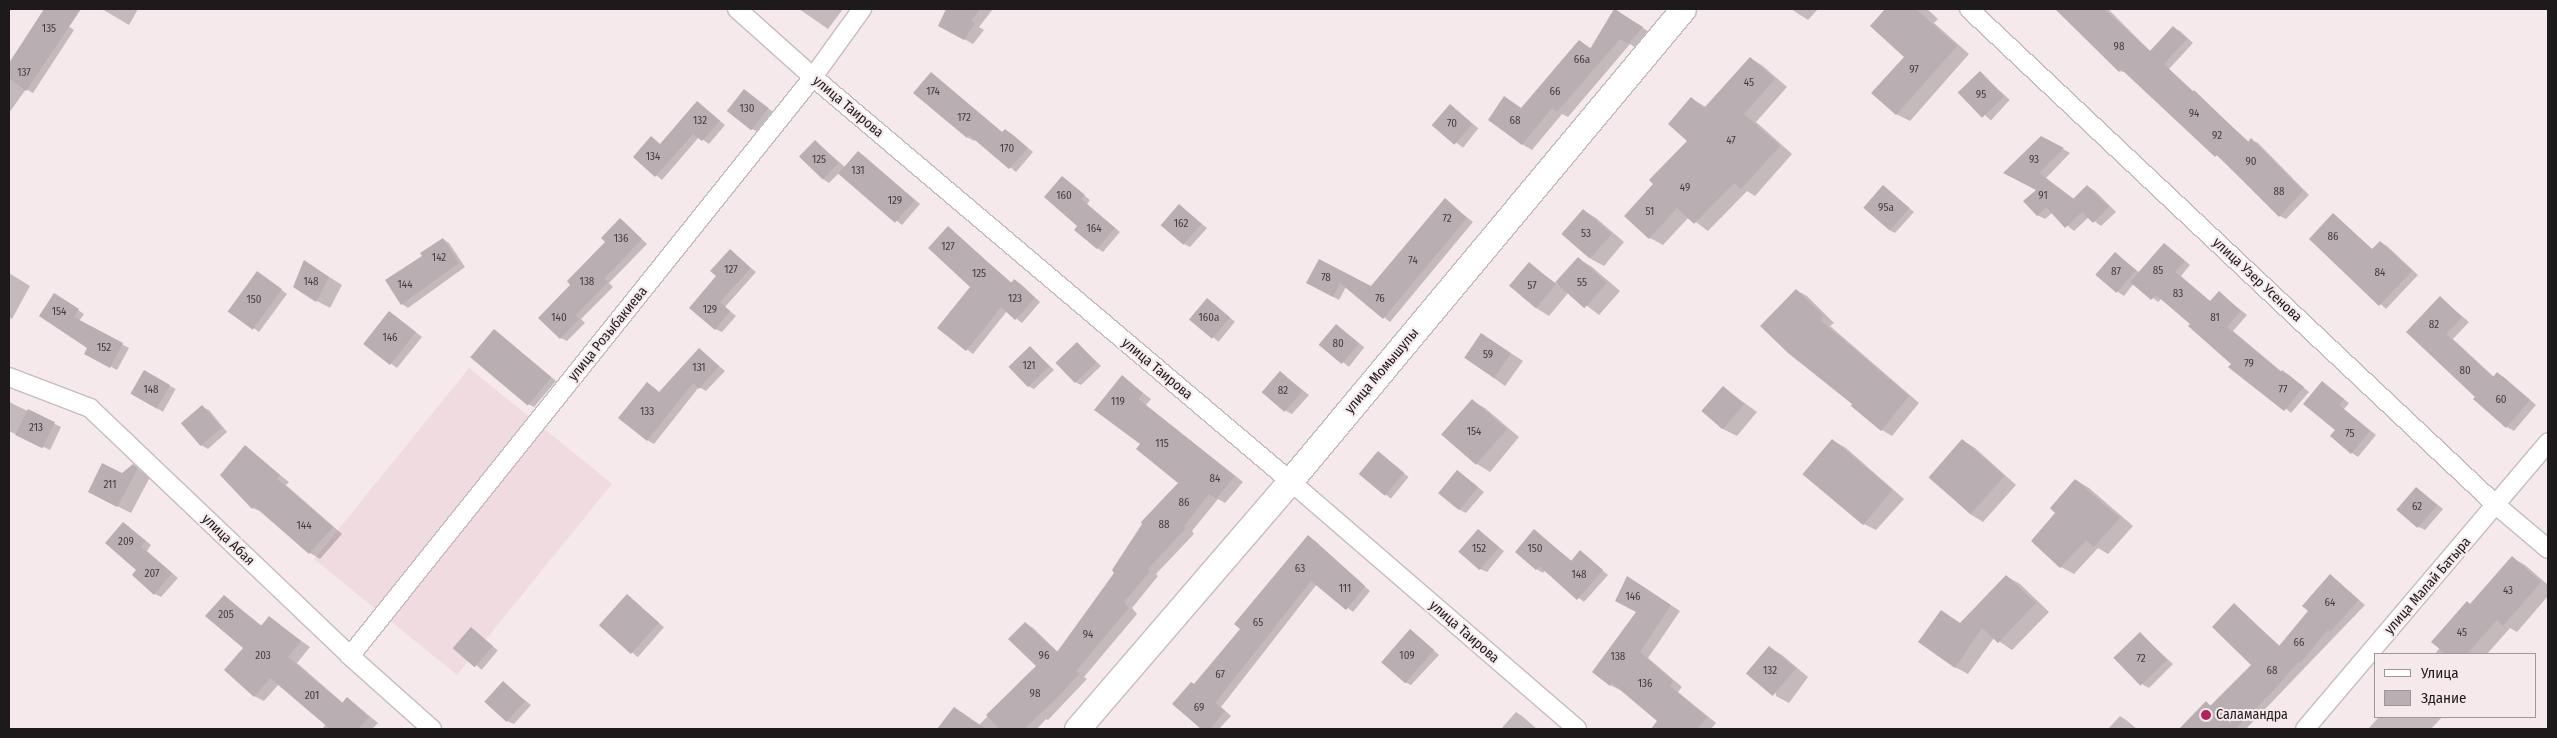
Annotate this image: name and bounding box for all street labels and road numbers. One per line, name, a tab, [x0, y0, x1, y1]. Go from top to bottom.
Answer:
street label: улица Таирова	[809, 73, 887, 141]
street label: улица Узер Усенова	[2209, 234, 2305, 326]
street label: улица Розыбакиева	[565, 283, 651, 385]
street label: улица Момышулы	[1341, 325, 1423, 417]
street label: улица Таирова	[1118, 335, 1196, 403]
street label: улица Абая	[198, 511, 258, 569]
street label: улица Малай Батыра	[2381, 534, 2475, 638]
street label: улица Таирова	[1426, 597, 1502, 667]

